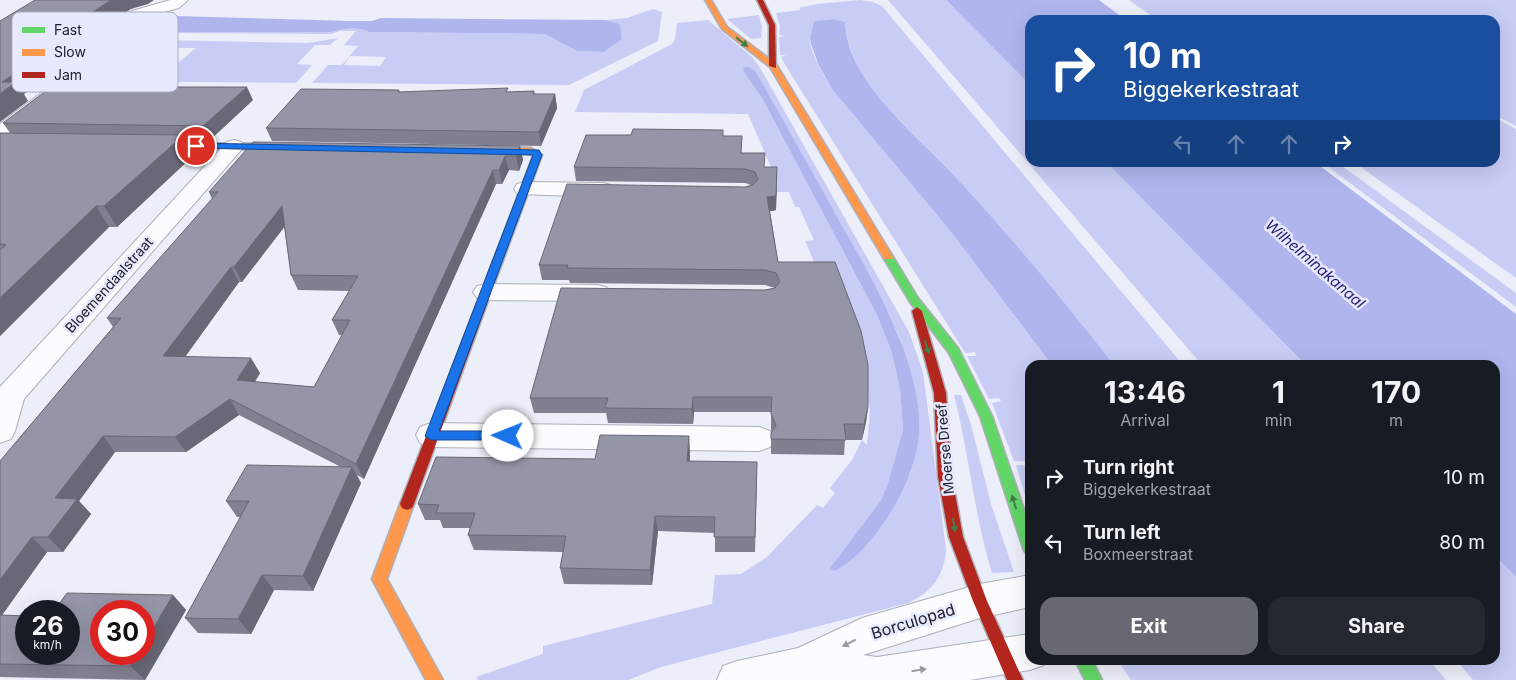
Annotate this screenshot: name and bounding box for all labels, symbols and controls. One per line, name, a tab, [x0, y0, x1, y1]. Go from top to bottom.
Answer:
legend	[12, 12, 178, 92]
text: Fast	[54, 21, 82, 38]
text: 10 m	[1123, 34, 1202, 76]
icon: right	[1040, 35, 1105, 100]
one-way arrow	[736, 36, 749, 47]
text: Slow	[54, 43, 86, 60]
text: Jam	[54, 66, 82, 83]
text: Biggekerkestraat	[1123, 76, 1299, 102]
pin	[175, 125, 217, 167]
icon: left	[1169, 130, 1197, 158]
icon: ahead	[1222, 130, 1250, 158]
icon: ahead	[1275, 130, 1303, 158]
icon: right	[1328, 130, 1356, 158]
icon: arrive	[182, 132, 210, 160]
water label: Wilhelminakanaal	[1262, 215, 1369, 312]
street label: Bloemendaalstraat	[61, 233, 156, 336]
one-way arrow	[923, 340, 931, 355]
text: 13:46	[1104, 374, 1186, 410]
text: 1	[1272, 374, 1285, 410]
text: 170	[1371, 374, 1421, 410]
street label: Moerse Dreef	[932, 403, 957, 495]
position arrow	[481, 409, 533, 461]
text: Arrival	[1120, 410, 1170, 430]
text: min	[1265, 410, 1292, 430]
text: m	[1389, 410, 1403, 430]
text: Turn right	[1083, 456, 1174, 479]
icon: right	[1040, 464, 1068, 492]
text: 10 m	[1443, 466, 1485, 489]
text: Biggekerkestraat	[1083, 479, 1211, 499]
one-way arrow	[1009, 495, 1017, 510]
one-way arrow	[950, 517, 958, 532]
text: Turn left	[1083, 521, 1161, 544]
icon: left	[1040, 529, 1068, 557]
text: 80 m	[1439, 531, 1485, 554]
text: Boxmeerstraat	[1083, 544, 1193, 564]
button: Exit	[1040, 597, 1258, 655]
button: Share	[1268, 597, 1485, 655]
street label: Borculopad	[869, 599, 957, 643]
speed limit sign: 30	[90, 600, 155, 665]
text: 26	[32, 611, 63, 641]
text: km/h	[33, 637, 62, 652]
one-way arrow	[842, 639, 856, 647]
one-way arrow	[912, 665, 928, 673]

